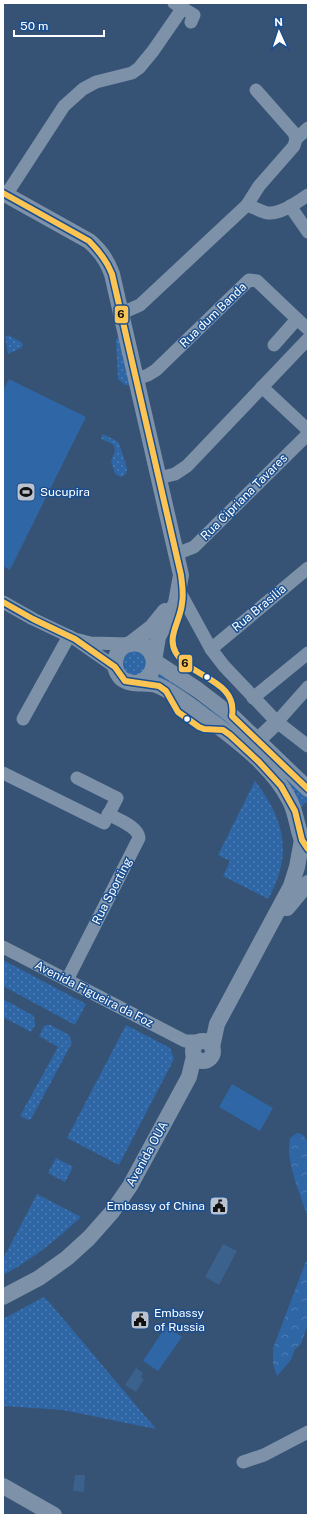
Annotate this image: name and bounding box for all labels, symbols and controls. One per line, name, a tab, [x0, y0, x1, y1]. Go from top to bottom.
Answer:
scale bar	[14, 12, 104, 38]
north arrow	[259, 12, 299, 52]
text: N	[274, 16, 283, 28]
text: 50 m	[20, 19, 48, 33]
street label: Rua dum Banda	[177, 280, 249, 350]
line badge: 6	[114, 305, 129, 324]
text: 6	[117, 308, 125, 320]
street label: Rua Cipriana Tavares	[198, 451, 290, 543]
sports icon: Sucupira	[15, 481, 37, 503]
place label: Sucupira	[40, 485, 90, 499]
street label: Rua Brasilia	[229, 581, 289, 635]
line badge: 6	[178, 654, 193, 673]
text: 6	[181, 657, 189, 669]
unlabelled marker	[202, 672, 212, 682]
unlabelled marker	[182, 714, 192, 724]
street label: Rua Sporting	[89, 855, 135, 927]
street label: Avenida Figueira da Foz	[32, 958, 156, 1030]
street label: Avenida OUA	[123, 1119, 171, 1189]
public building icon: Embassy of China	[208, 1195, 230, 1217]
place label: Embassy of China	[106, 1199, 205, 1213]
place label: Embassy of Russia	[154, 1306, 205, 1334]
public building icon: Embassy of Russia	[129, 1309, 151, 1331]

